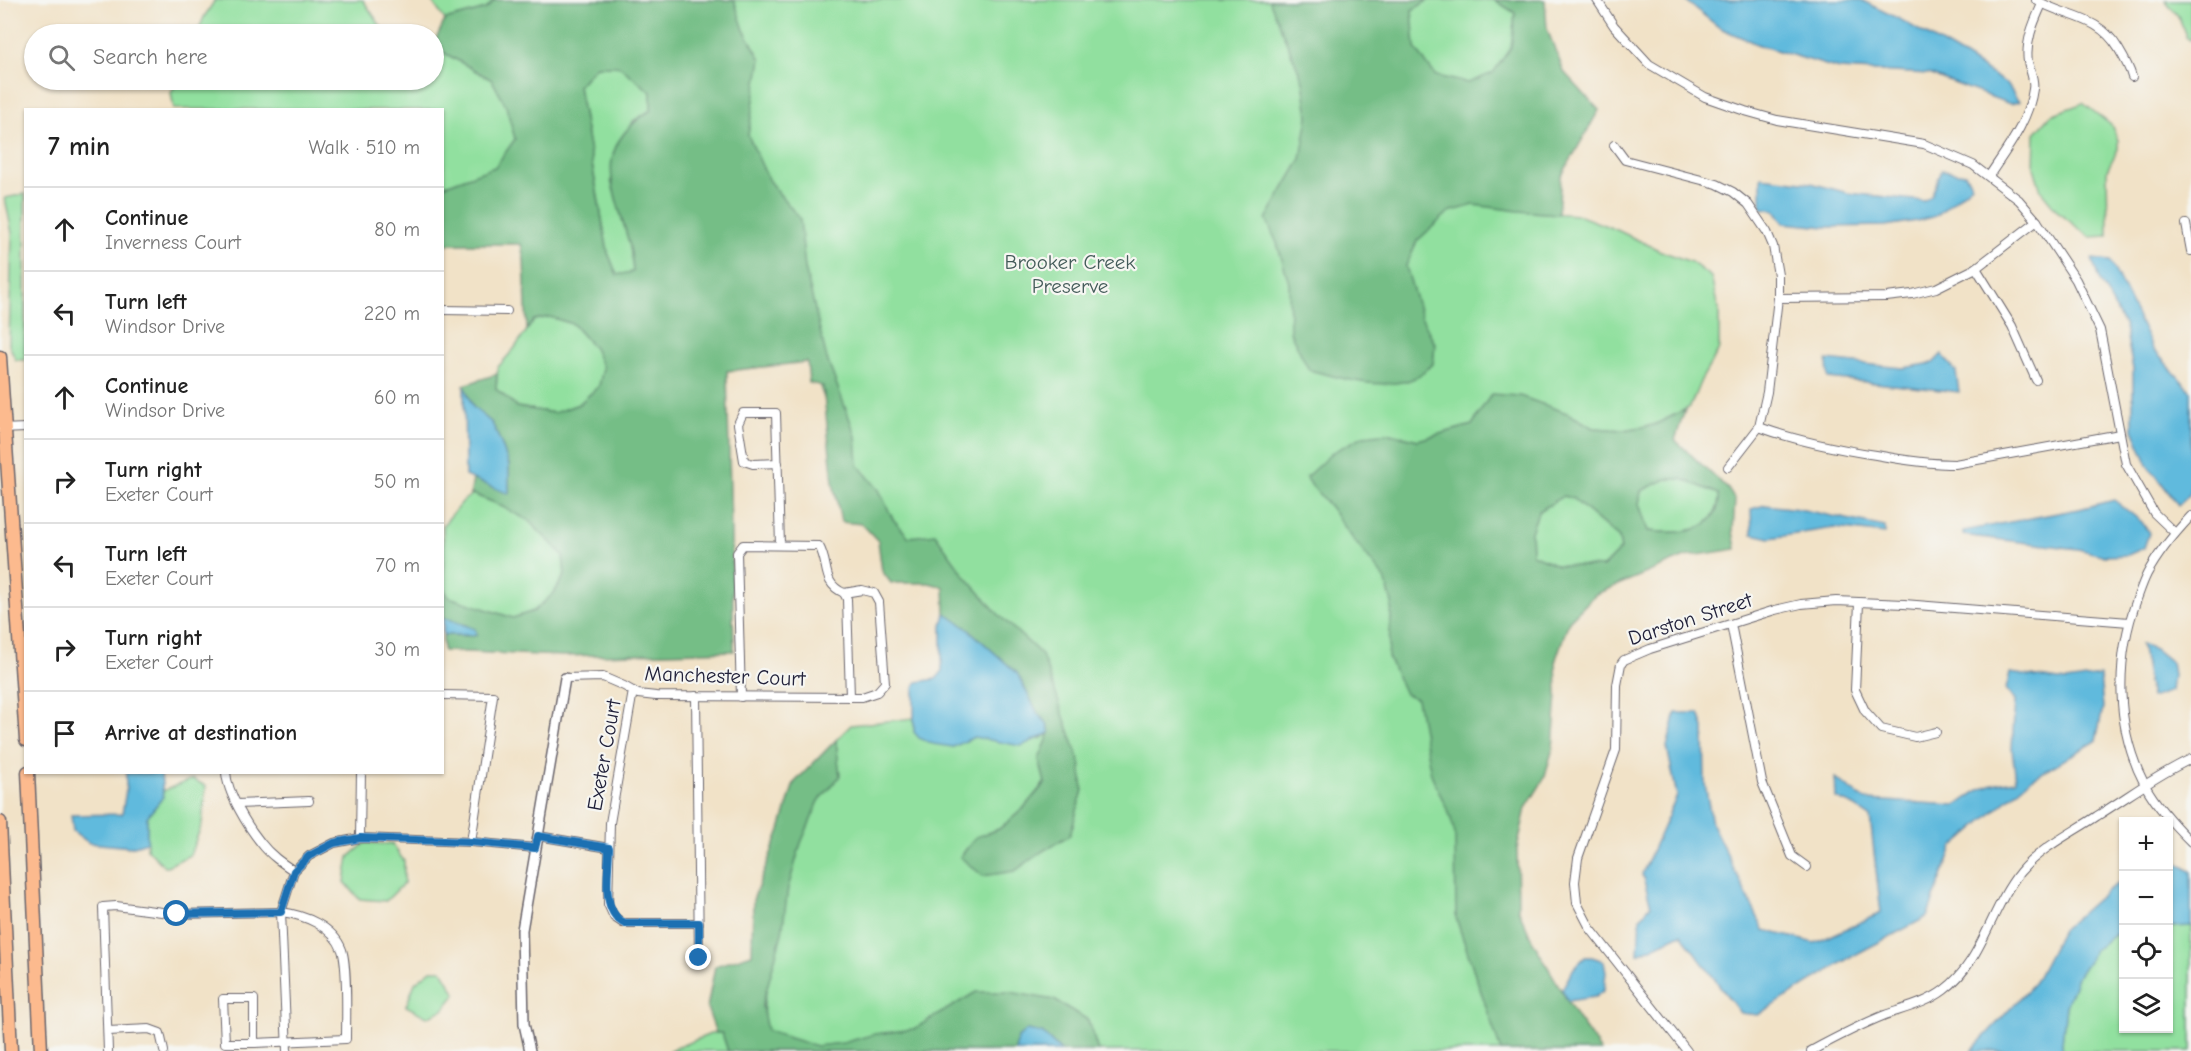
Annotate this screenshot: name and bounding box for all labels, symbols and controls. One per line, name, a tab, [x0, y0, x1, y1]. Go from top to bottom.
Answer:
search box	[24, 24, 444, 90]
icon: search	[45, 41, 78, 74]
text: Search here	[93, 44, 208, 70]
text: 7 min	[48, 132, 110, 162]
text: Walk · 510 m	[309, 136, 420, 159]
text: Continue	[105, 205, 188, 231]
icon: ahead	[48, 213, 81, 246]
text: 80 m	[374, 218, 420, 241]
text: Inverness Court	[105, 231, 241, 254]
park label: Brooker Creek Preserve	[1005, 250, 1135, 298]
text: Turn left	[105, 289, 187, 315]
icon: left	[48, 297, 81, 330]
text: 220 m	[364, 302, 420, 325]
text: Windsor Drive	[105, 315, 225, 338]
text: Continue	[105, 373, 188, 399]
icon: ahead	[48, 381, 81, 414]
text: 60 m	[374, 386, 420, 409]
text: Windsor Drive	[105, 399, 225, 422]
text: Turn right	[105, 457, 202, 483]
icon: right	[48, 465, 81, 498]
text: 50 m	[374, 470, 420, 493]
text: Exeter Court	[105, 483, 213, 506]
text: Turn left	[105, 541, 187, 567]
icon: left	[48, 549, 81, 582]
text: 70 m	[375, 554, 420, 577]
text: Exeter Court	[105, 567, 213, 590]
street label: Darston Street	[1625, 587, 1756, 650]
text: Turn right	[105, 625, 202, 651]
icon: right	[48, 633, 81, 666]
text: 30 m	[374, 638, 420, 661]
text: Exeter Court	[105, 651, 213, 674]
street label: Manchester Court	[644, 661, 807, 691]
street label: Exeter Court	[582, 696, 626, 813]
icon: arrive	[48, 717, 81, 750]
text: Arrive at destination	[105, 720, 297, 746]
map controls	[2119, 817, 2173, 1033]
button: +	[2119, 817, 2173, 871]
button: −	[2119, 871, 2173, 925]
route start	[163, 900, 189, 926]
button: locate	[2119, 925, 2173, 979]
route end	[685, 944, 711, 970]
button: layers	[2119, 979, 2173, 1033]

